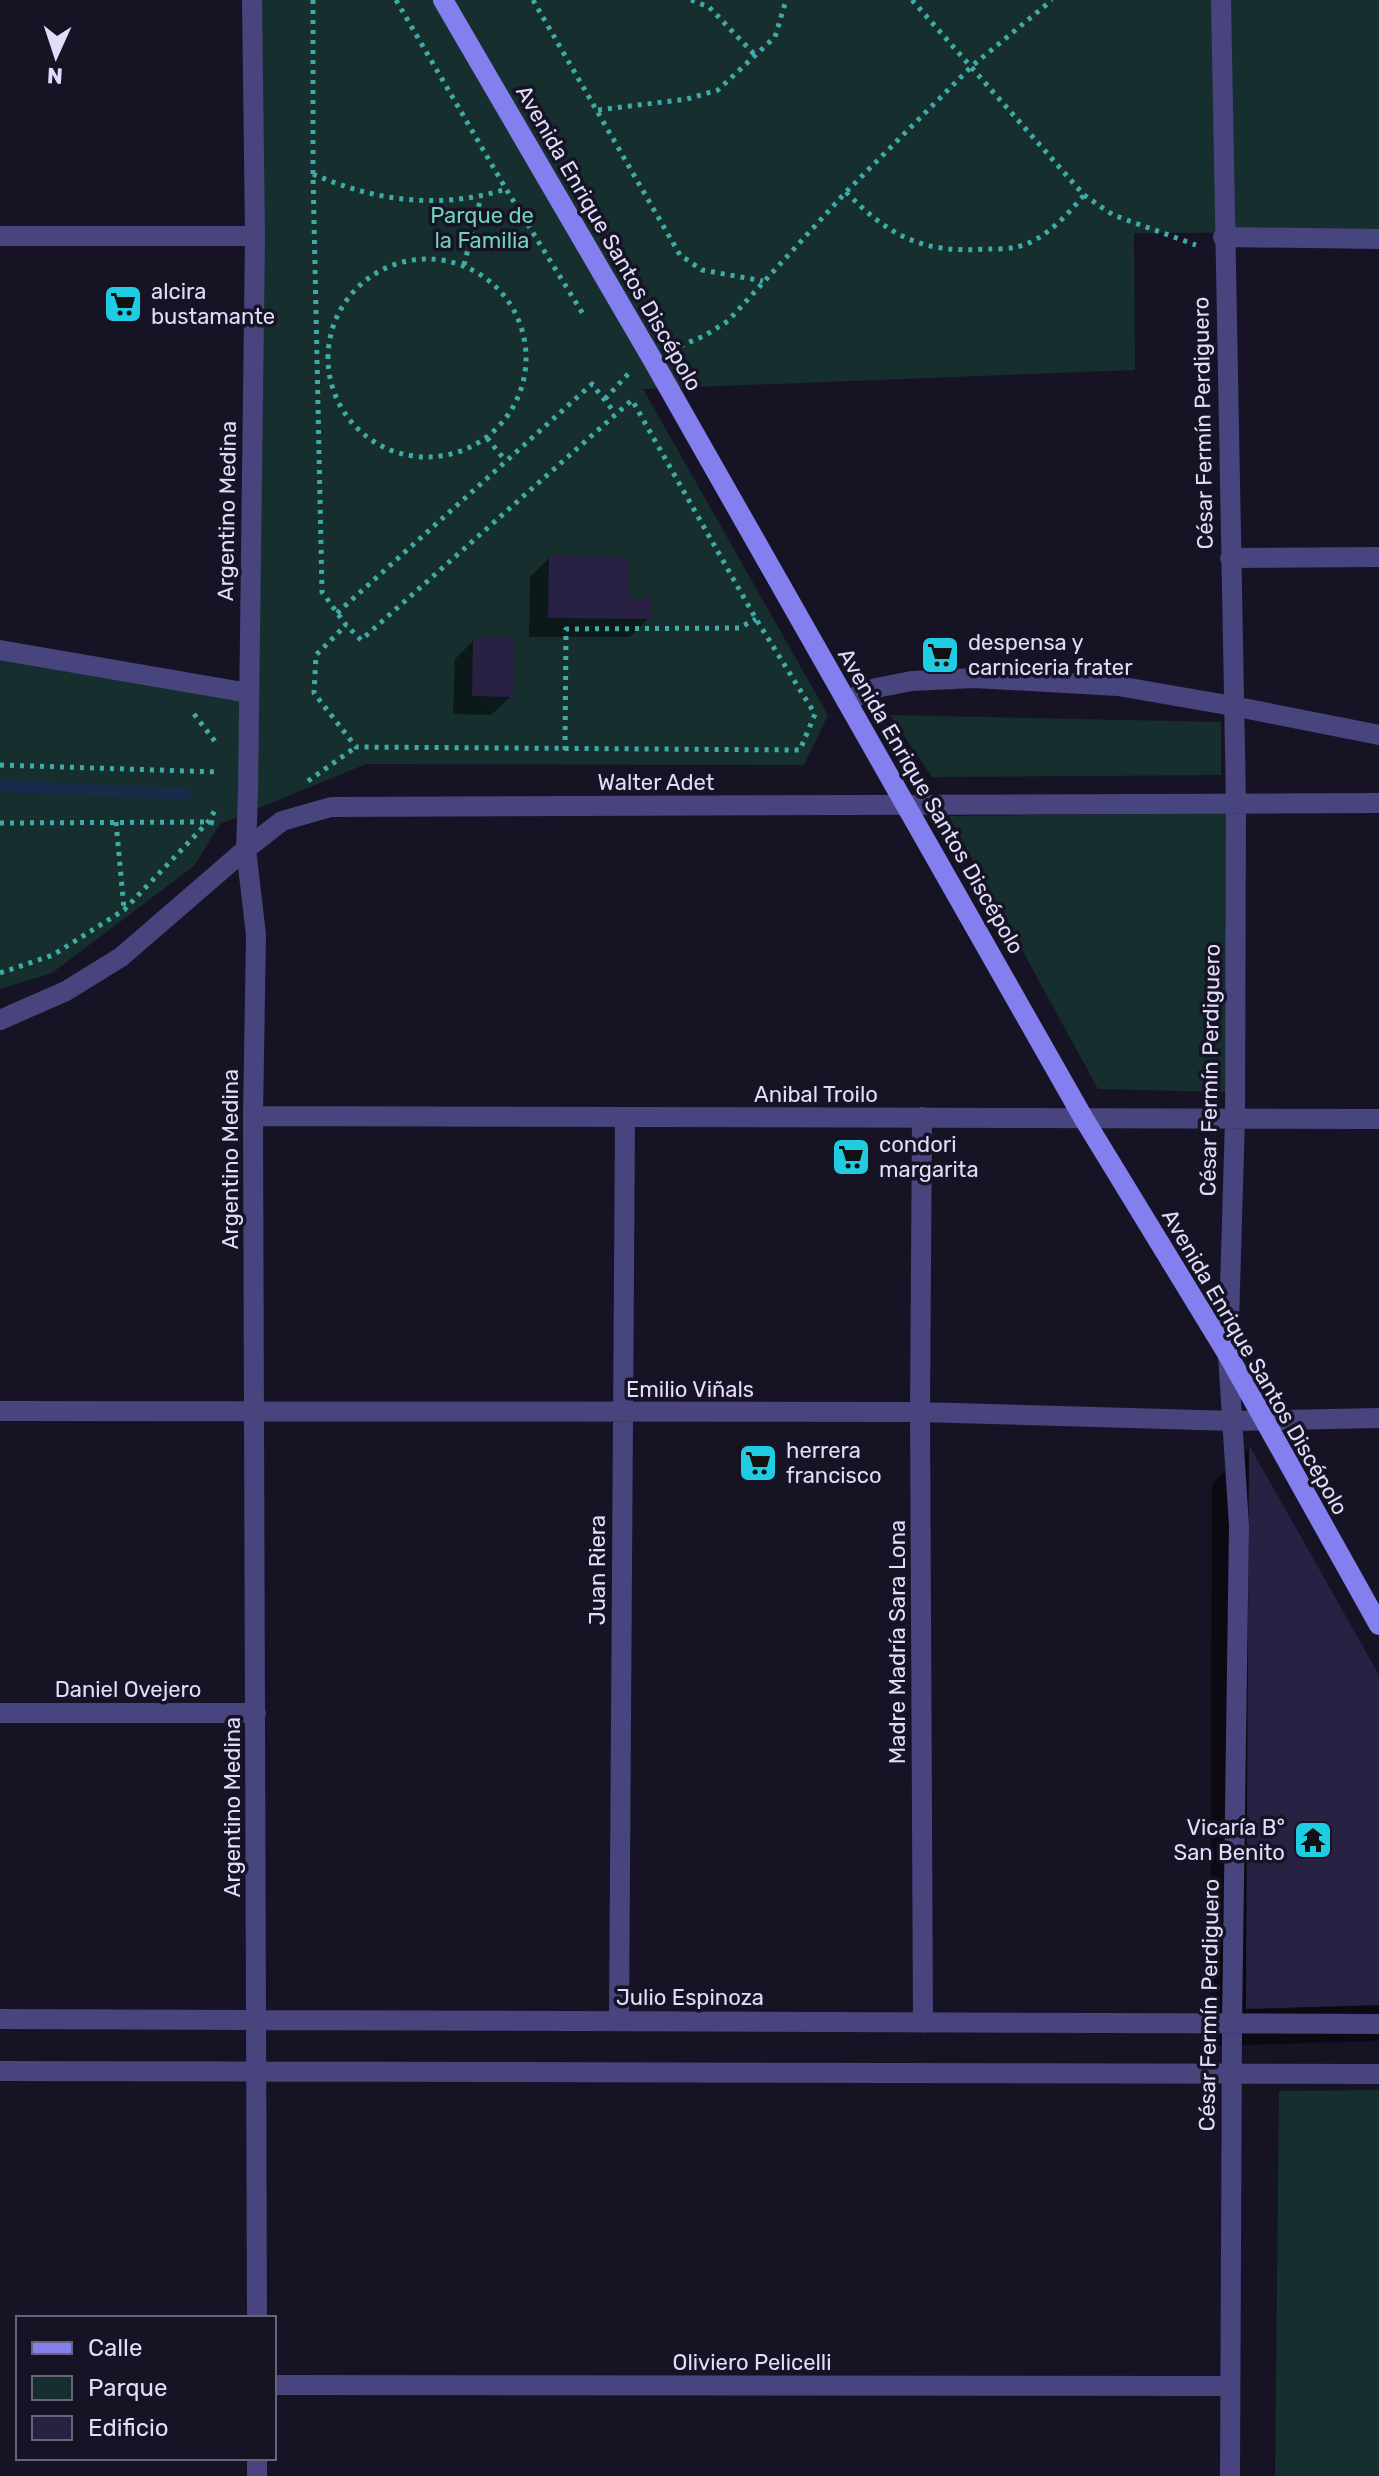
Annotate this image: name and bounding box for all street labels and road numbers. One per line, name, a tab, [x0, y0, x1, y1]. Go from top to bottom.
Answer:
street label: Avenida Enrique Santos Discépolo	[510, 80, 708, 396]
street label: César Fermín Perdiguero	[1187, 296, 1219, 550]
street label: Argentino Medina	[212, 421, 242, 601]
street label: Avenida Enrique Santos Discépolo	[832, 643, 1030, 959]
street label: Walter Adet	[598, 769, 715, 796]
street label: César Fermín Perdiguero	[1194, 943, 1226, 1197]
street label: Argentino Medina	[217, 1069, 244, 1249]
street label: Anibal Troilo	[754, 1081, 878, 1108]
street label: Avenida Enrique Santos Discépolo	[1156, 1204, 1354, 1520]
street label: Emilio Viñals	[626, 1376, 754, 1403]
street label: Juan Riera	[584, 1515, 611, 1625]
street label: Madre Madría Sara Lona	[884, 1520, 911, 1764]
street label: Daniel Ovejero	[55, 1676, 201, 1703]
street label: Argentino Medina	[219, 1717, 246, 1897]
street label: César Fermín Perdiguero	[1193, 1878, 1225, 2132]
street label: Julio Espinoza	[616, 1984, 764, 2011]
street label: Oliviero Pelicelli	[672, 2349, 832, 2376]

